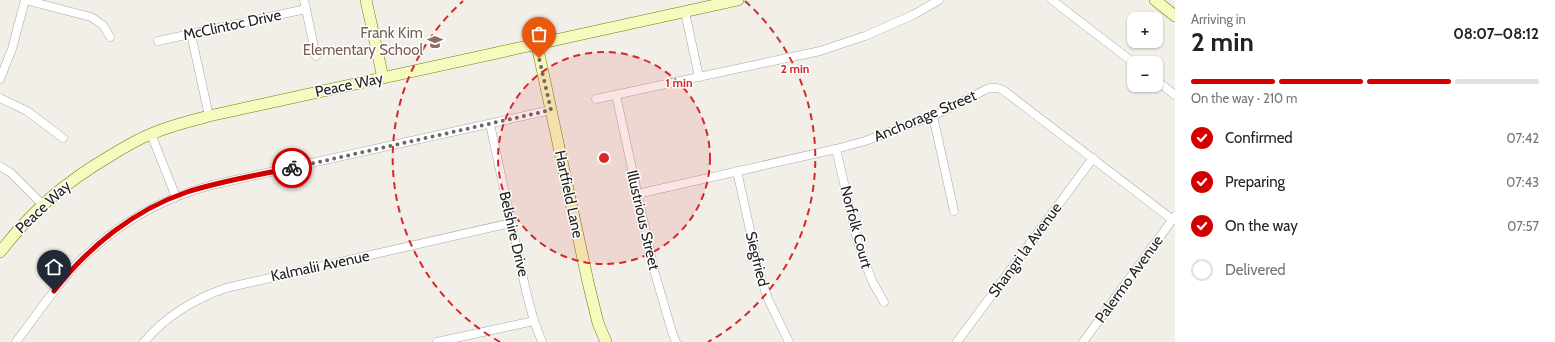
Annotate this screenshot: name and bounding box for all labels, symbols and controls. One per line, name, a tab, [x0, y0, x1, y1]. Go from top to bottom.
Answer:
street label: McClintoc Drive	[181, 6, 283, 44]
text: Arriving in	[1191, 11, 1246, 27]
map controls	[1127, 12, 1163, 92]
button: +	[1127, 12, 1163, 48]
pin	[522, 17, 556, 58]
icon: bag	[528, 23, 550, 45]
place label: Frank Kim Elementary School	[303, 24, 423, 59]
text: 08:07–08:12	[1453, 25, 1539, 43]
text: 2 min	[1191, 26, 1254, 58]
school or university icon: Frank Kim Elementary School	[426, 33, 444, 51]
button: −	[1127, 56, 1163, 92]
text: 2 min	[781, 61, 809, 76]
street label: Peace Way	[313, 69, 385, 101]
text: 1 min	[665, 75, 693, 90]
street label: Anchorage Street	[871, 86, 979, 146]
text: On the way · 210 m	[1191, 90, 1297, 106]
icon: check	[1191, 127, 1213, 149]
text: Confirmed	[1225, 129, 1293, 147]
text: 07:42	[1506, 130, 1539, 146]
courier	[272, 148, 312, 188]
street label: Hartfield Lane	[551, 148, 587, 240]
centre of rings	[597, 151, 611, 165]
icon: bike	[281, 157, 303, 179]
street label: Illustrious Street	[623, 168, 663, 272]
icon: check	[1191, 171, 1213, 193]
text: Preparing	[1225, 173, 1285, 191]
text: 07:43	[1506, 174, 1539, 190]
street label: Peace Way	[12, 177, 75, 237]
street label: Norfolk Court	[836, 184, 876, 270]
street label: Belshire Drive	[495, 190, 533, 279]
street label: Shangri la Avenue	[985, 199, 1066, 301]
icon: check	[1191, 215, 1213, 237]
text: On the way	[1225, 217, 1298, 235]
text: 07:57	[1507, 218, 1539, 234]
street label: Siegfried	[742, 230, 772, 288]
street label: Palermo Avenue	[1091, 231, 1167, 326]
street label: Kalmalii Avenue	[269, 247, 371, 285]
pin	[37, 250, 71, 291]
icon: home	[43, 256, 65, 278]
text: Delivered	[1225, 261, 1286, 279]

